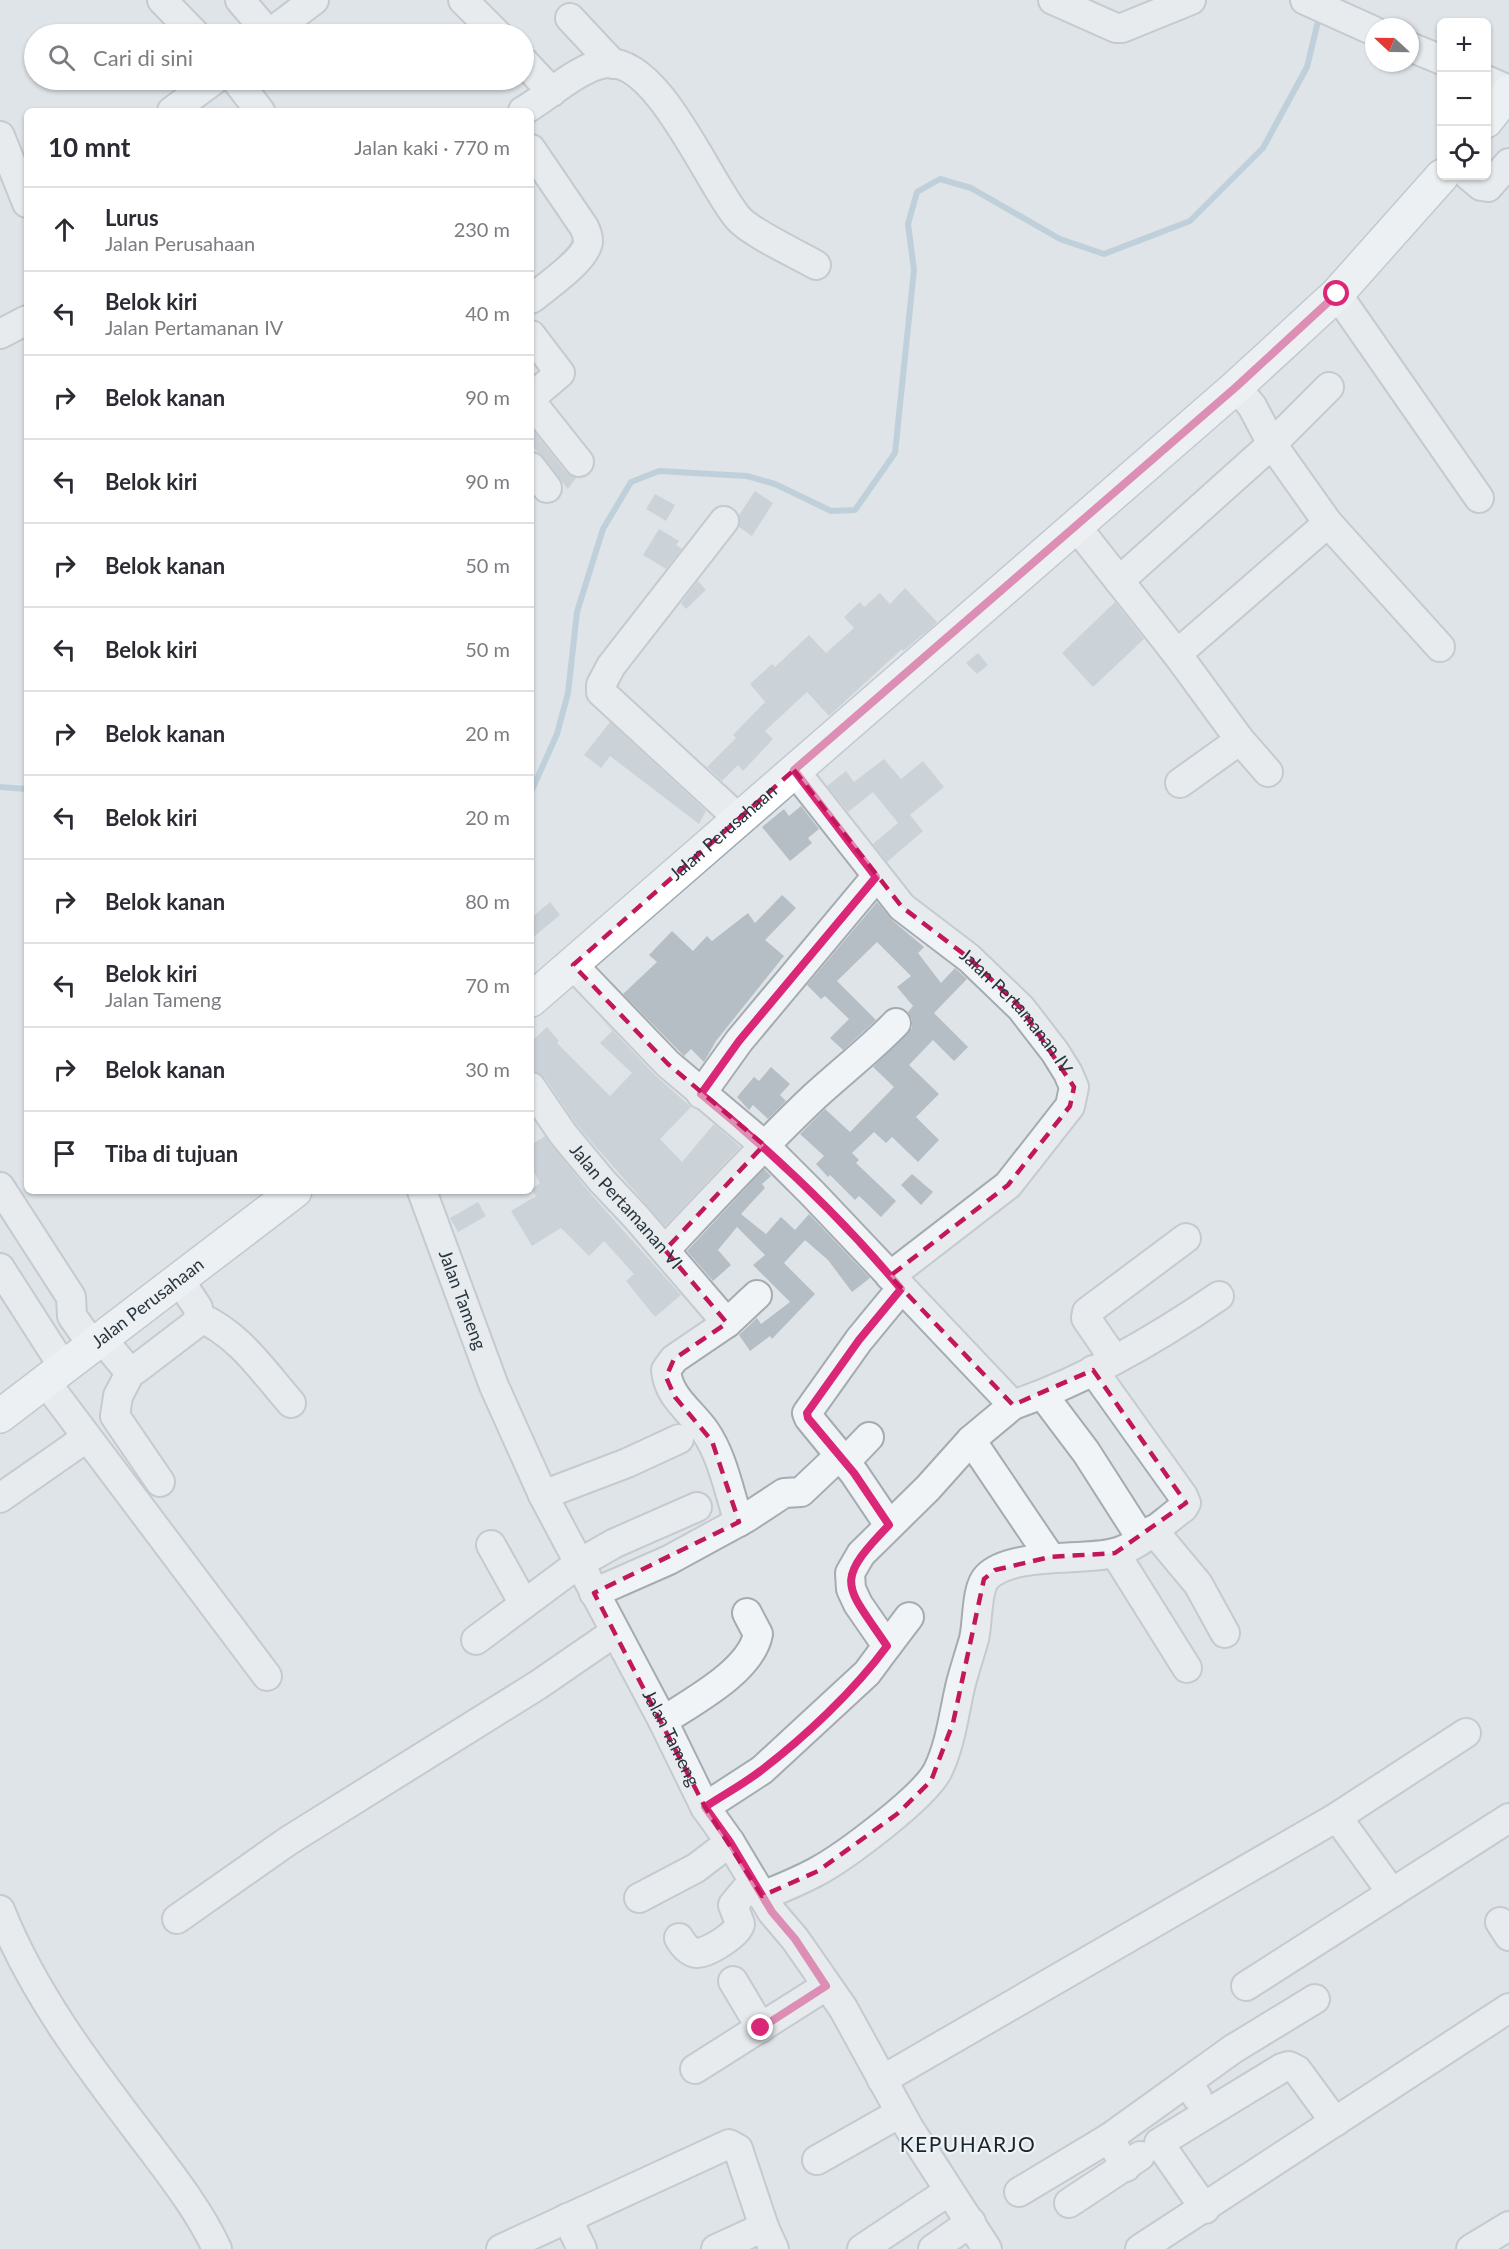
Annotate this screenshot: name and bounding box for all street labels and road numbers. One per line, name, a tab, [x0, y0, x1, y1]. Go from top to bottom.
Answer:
street label: Jalan Perusahaan	[665, 779, 781, 885]
street label: Jalan Pertamanan IV	[956, 943, 1078, 1078]
street label: Jalan Pertamanan VI	[566, 1139, 688, 1273]
street label: Jalan Tameng	[435, 1247, 492, 1352]
street label: Jalan Perusahaan	[87, 1253, 208, 1352]
street label: Jalan Tameng	[638, 1686, 705, 1789]

